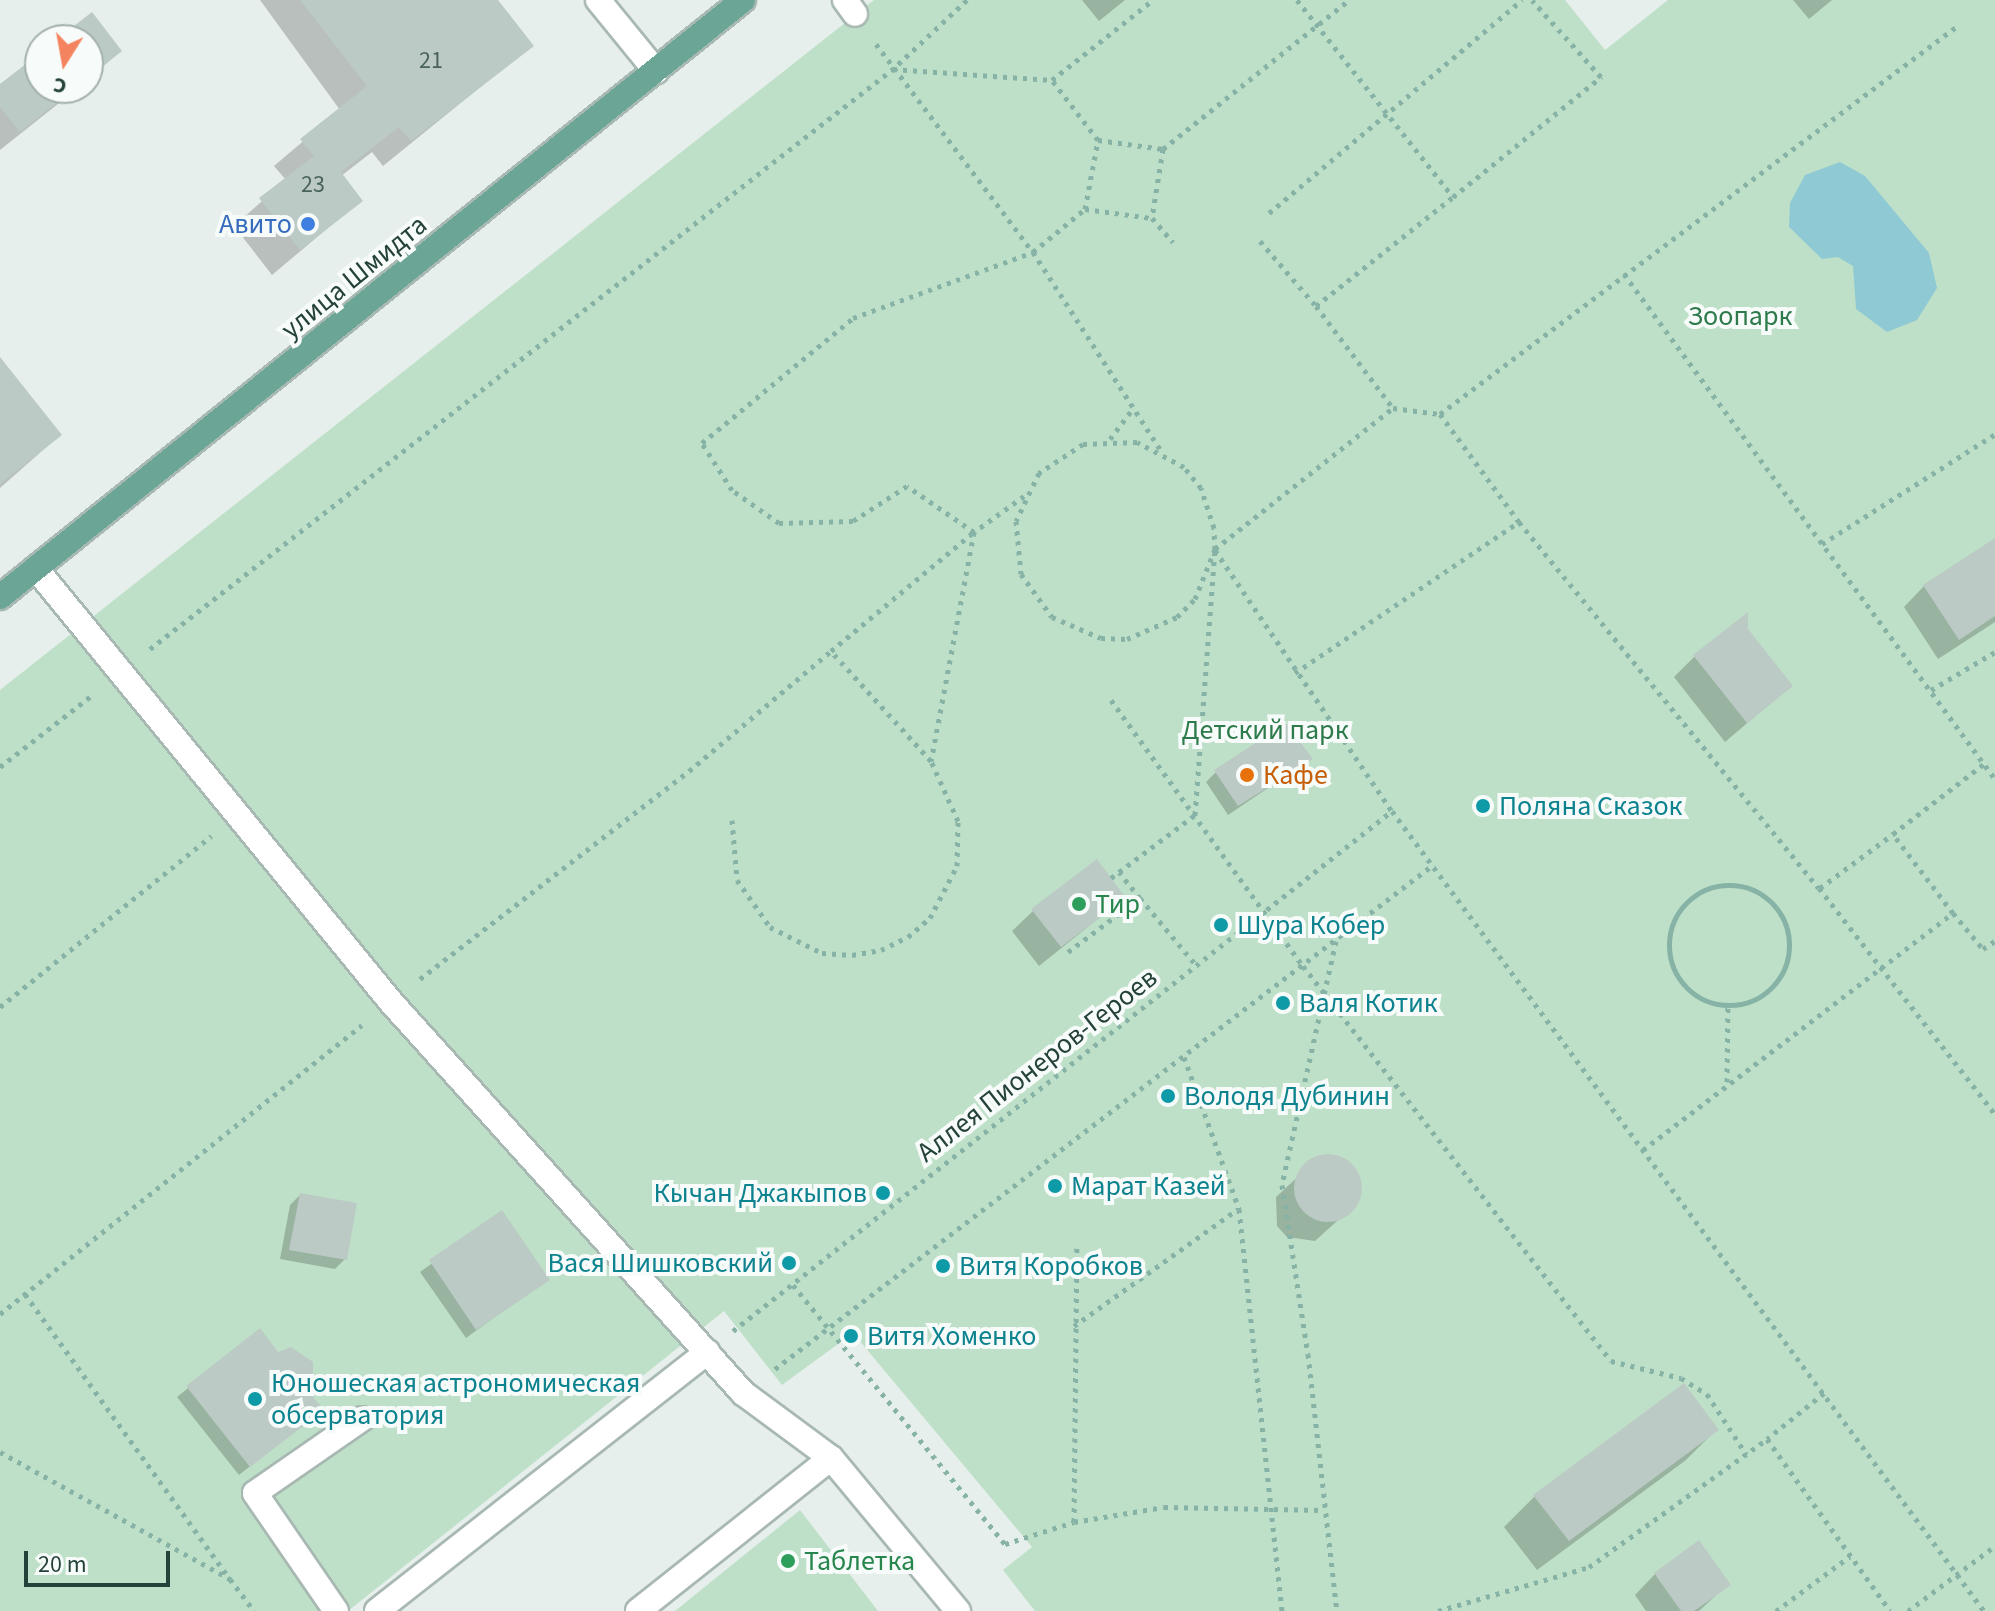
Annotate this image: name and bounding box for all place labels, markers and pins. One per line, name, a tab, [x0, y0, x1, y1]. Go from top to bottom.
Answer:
place label: Авито	[219, 207, 292, 241]
marker: Авито	[299, 215, 317, 233]
place label: Кафе	[1263, 758, 1328, 792]
marker: Кафе	[1238, 766, 1256, 784]
place label: Поляна Сказок	[1499, 789, 1682, 823]
marker: Поляна Сказок	[1474, 797, 1492, 815]
place label: Тир	[1095, 887, 1140, 921]
marker: Тир	[1070, 895, 1088, 913]
place label: Шура Кобер	[1237, 908, 1385, 942]
marker: Шура Кобер	[1212, 916, 1230, 934]
place label: Валя Котик	[1299, 986, 1438, 1020]
marker: Валя Котик	[1274, 994, 1292, 1012]
place label: Володя Дубинин	[1184, 1079, 1390, 1113]
marker: Володя Дубинин	[1159, 1087, 1177, 1105]
place label: Марат Казей	[1071, 1169, 1226, 1203]
place label: Кычан Джакыпов	[654, 1176, 867, 1210]
marker: Марат Казей	[1046, 1177, 1064, 1195]
marker: Кычан Джакыпов	[874, 1184, 892, 1202]
place label: Вася Шишковский	[548, 1246, 773, 1280]
place label: Витя Коробков	[959, 1249, 1143, 1283]
marker: Вася Шишковский	[780, 1254, 798, 1272]
marker: Витя Коробков	[934, 1257, 952, 1275]
place label: Витя Хоменко	[867, 1319, 1036, 1353]
marker: Витя Хоменко	[842, 1327, 860, 1345]
place label: Юношеская астрономическая обсерватория	[271, 1366, 640, 1432]
marker: Юношеская астрономическая обсерватория	[246, 1390, 264, 1408]
place label: Таблетка	[804, 1544, 915, 1578]
marker: Таблетка	[779, 1552, 797, 1570]

